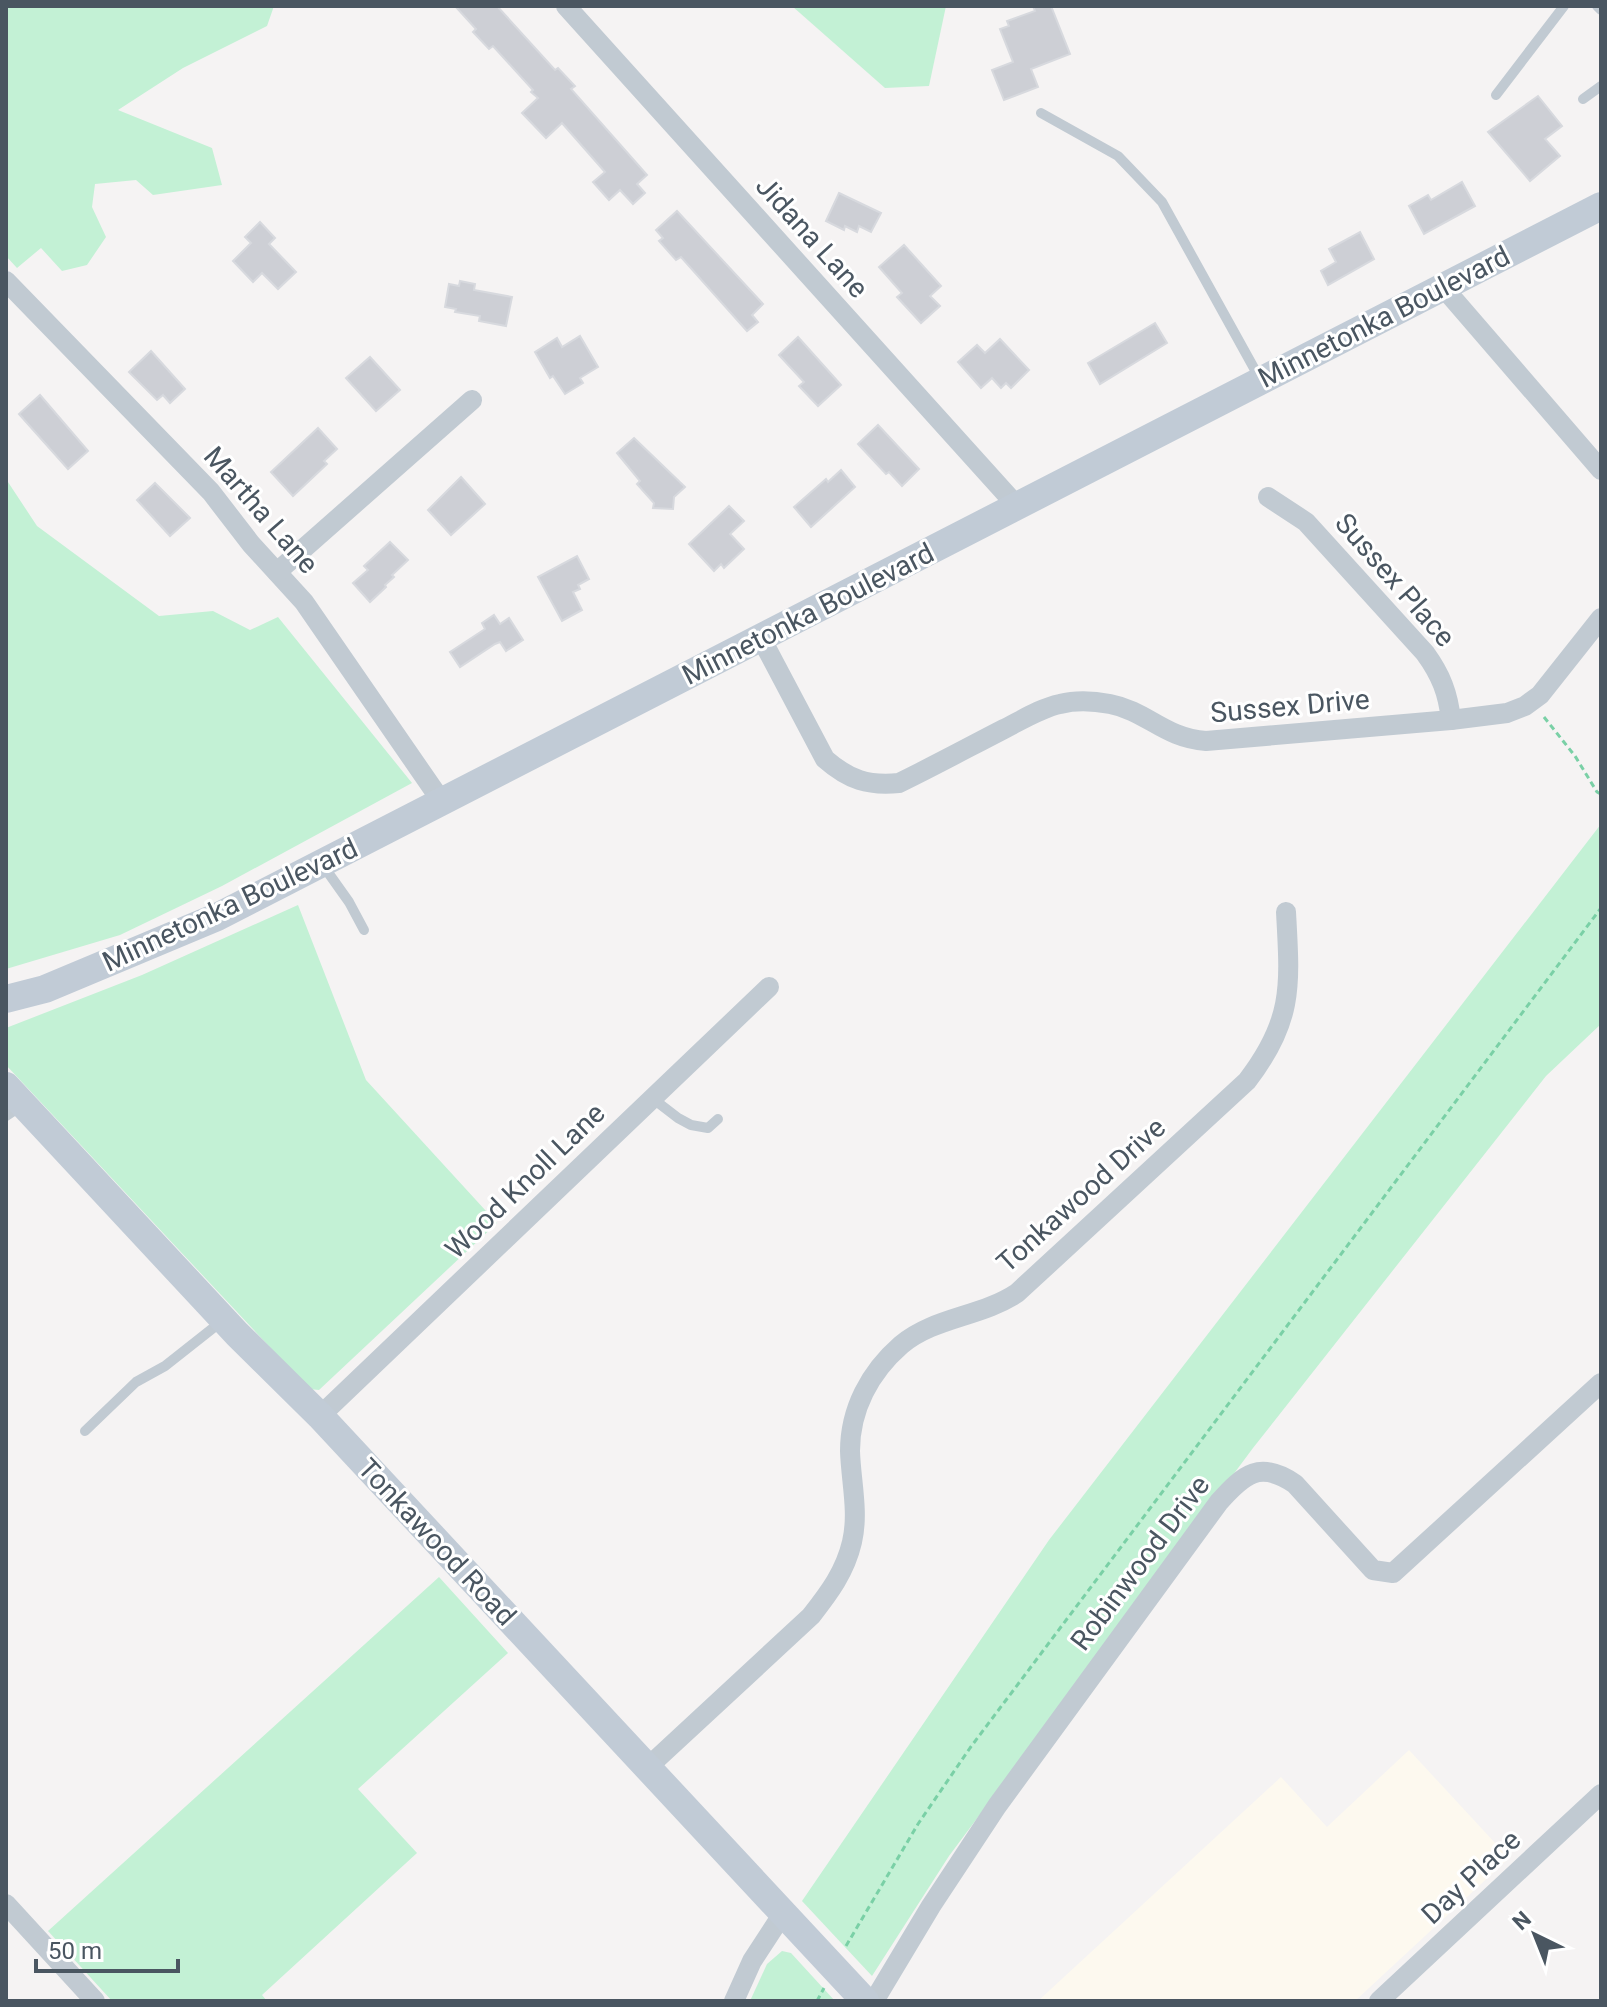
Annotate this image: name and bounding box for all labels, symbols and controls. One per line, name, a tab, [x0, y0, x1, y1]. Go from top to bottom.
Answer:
street label: Jidana Lane	[749, 170, 875, 304]
street label: Minnetonka Boulevard	[1253, 239, 1515, 395]
street label: Martha Lane	[197, 440, 325, 580]
street label: Sussex Place	[1328, 507, 1462, 653]
street label: Minnetonka Boulevard	[677, 536, 939, 692]
street label: Sussex Drive	[1209, 683, 1371, 729]
street label: Minnetonka Boulevard	[97, 831, 363, 979]
street label: Wood Knoll Lane	[438, 1097, 612, 1265]
street label: Tonkawood Drive	[990, 1111, 1172, 1279]
street label: Tonkawood Road	[351, 1452, 523, 1632]
street label: Robinwood Drive	[1064, 1469, 1216, 1657]
street label: Day Place	[1415, 1823, 1527, 1931]
north arrow	[1495, 1895, 1575, 1975]
text: N	[1507, 1906, 1536, 1935]
scale bar	[36, 1923, 178, 1973]
text: 50 m	[48, 1937, 102, 1965]

